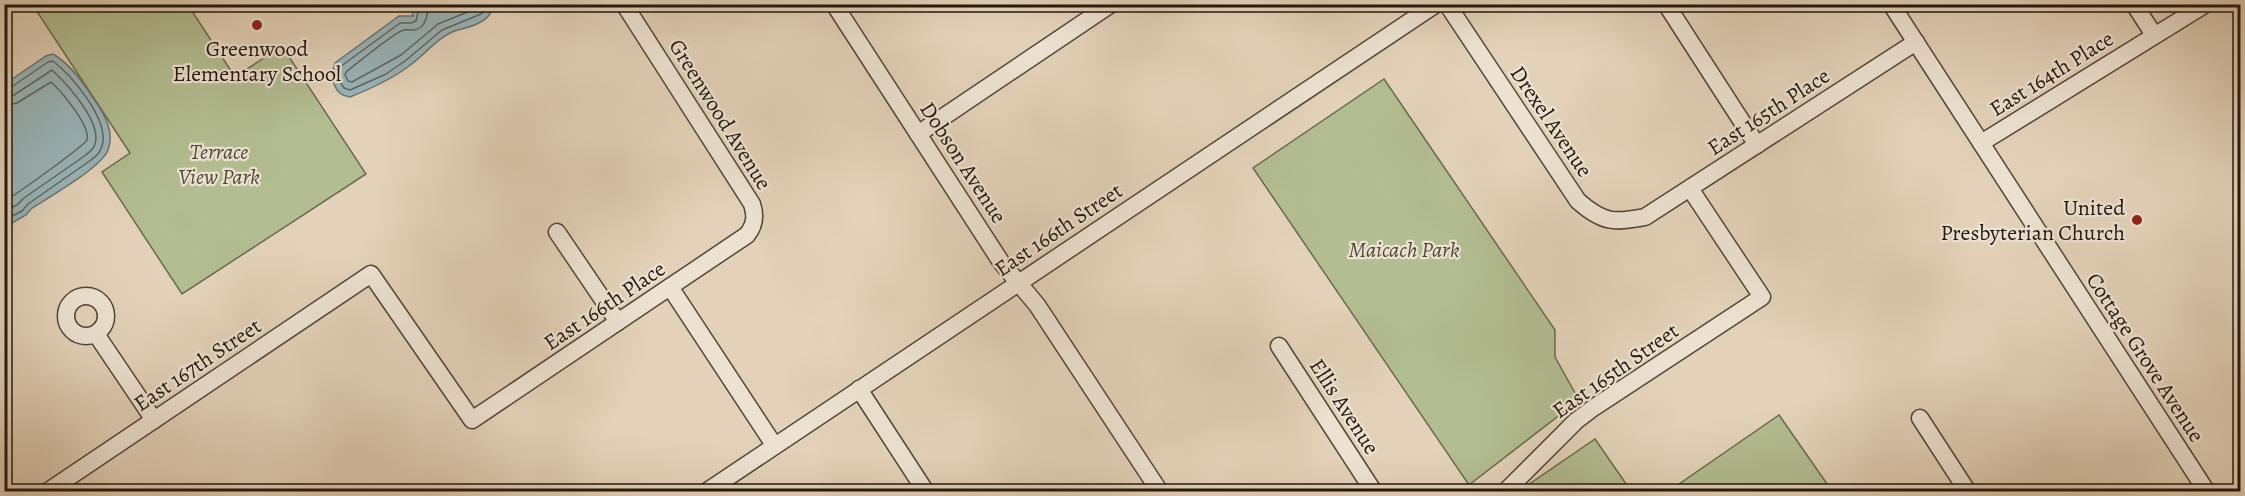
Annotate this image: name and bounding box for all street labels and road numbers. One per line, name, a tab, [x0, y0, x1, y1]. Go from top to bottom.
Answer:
street label: East 164th Place	[1984, 24, 2119, 124]
street label: Greenwood Avenue	[662, 33, 779, 196]
street label: Drexel Avenue	[1503, 60, 1599, 183]
street label: East 165th Place	[1702, 61, 1836, 163]
street label: Dobson Avenue	[913, 96, 1014, 229]
street label: East 166th Street	[989, 176, 1129, 284]
street label: East 166th Place	[538, 254, 671, 358]
street label: Cottage Grove Avenue	[2079, 267, 2211, 448]
street label: East 167th Street	[128, 311, 267, 419]
street label: East 165th Street	[1546, 316, 1685, 426]
street label: Ellis Avenue	[1302, 353, 1386, 460]

